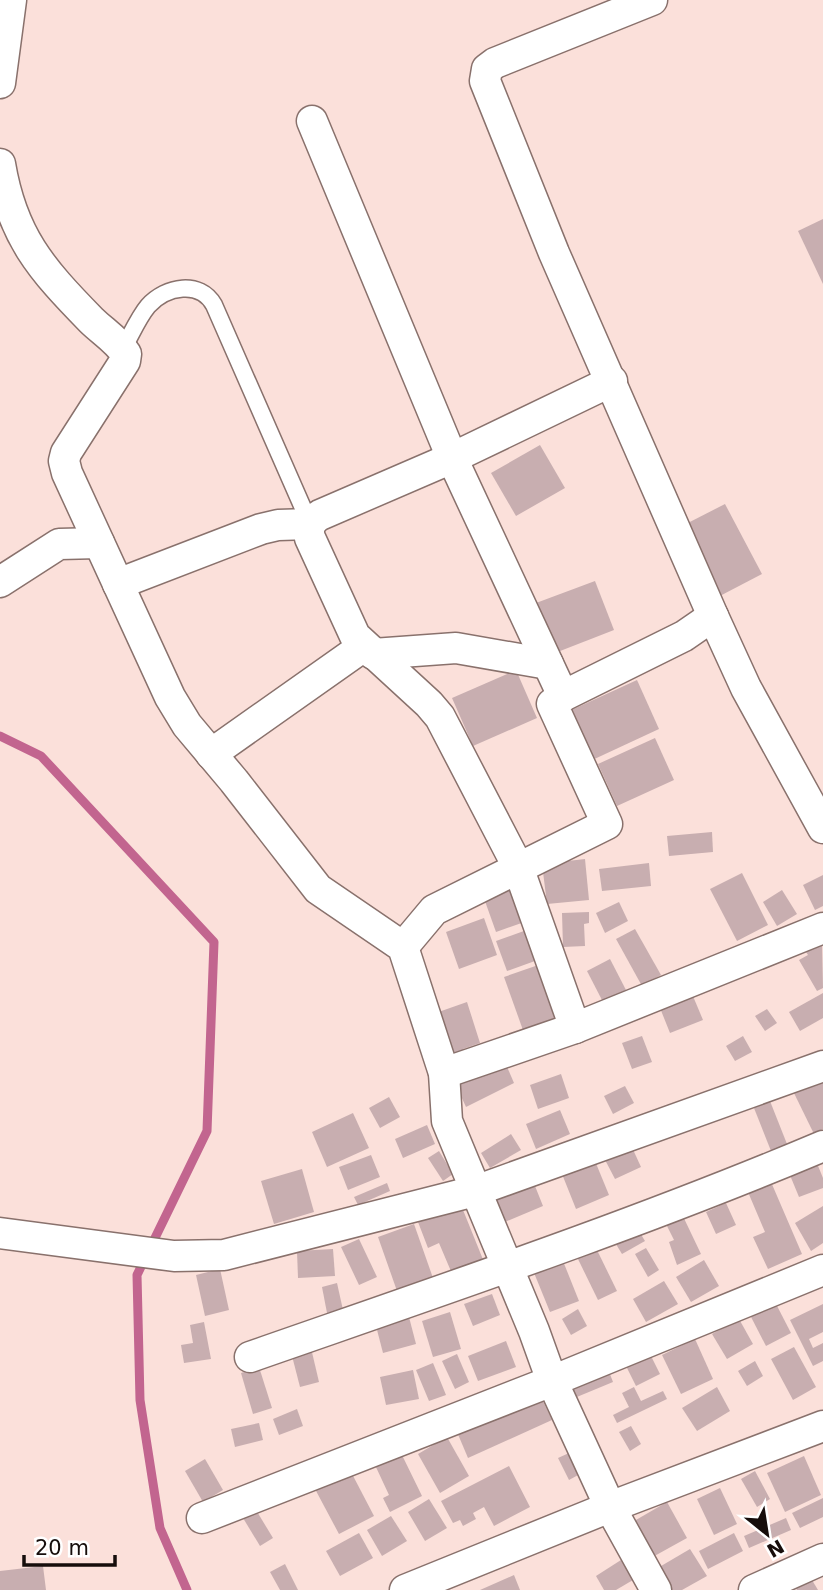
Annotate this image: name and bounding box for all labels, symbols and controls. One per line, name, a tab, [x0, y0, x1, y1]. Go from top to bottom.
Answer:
north arrow	[732, 1499, 802, 1569]
scale bar	[24, 1524, 116, 1568]
text: N	[763, 1535, 788, 1562]
text: 20 m	[35, 1536, 89, 1560]

